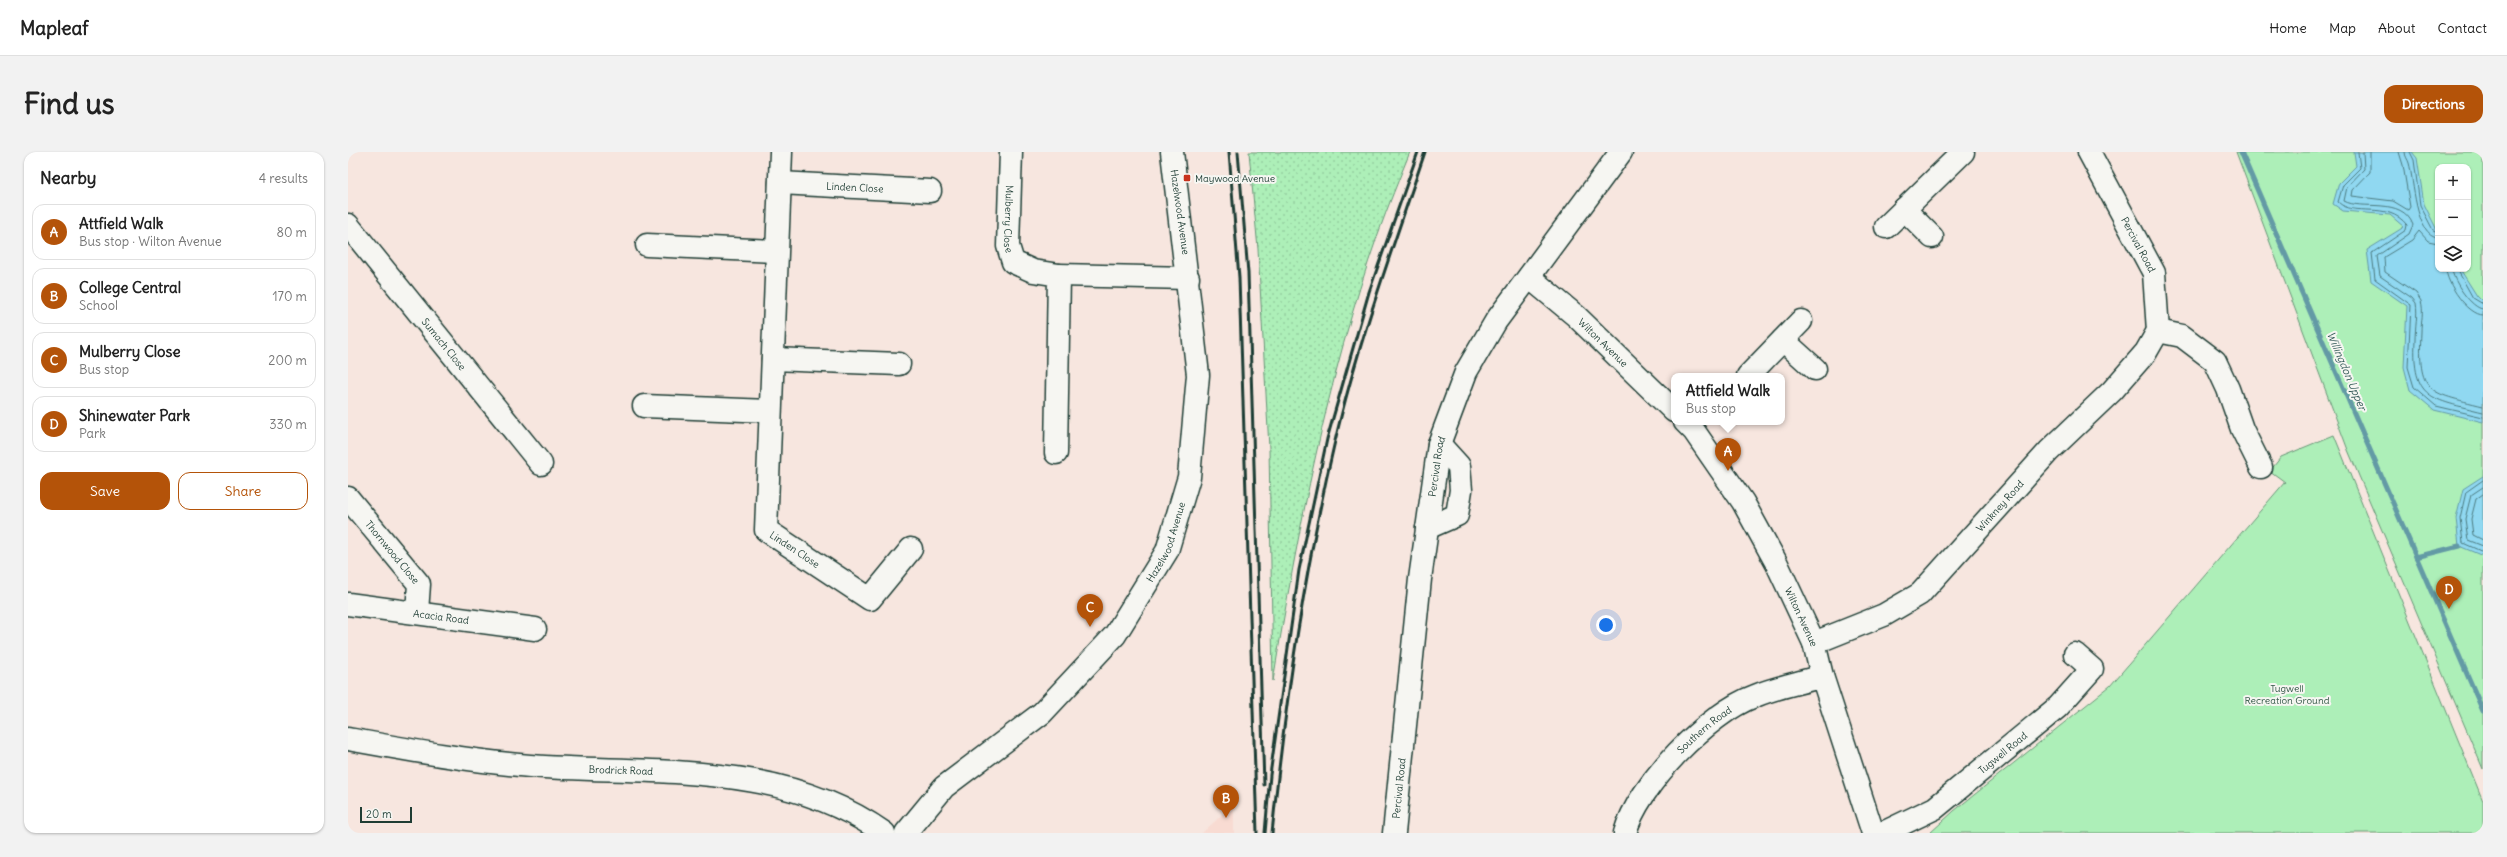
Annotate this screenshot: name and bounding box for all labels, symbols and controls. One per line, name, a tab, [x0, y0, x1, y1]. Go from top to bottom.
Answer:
text: Mapleaf	[20, 16, 89, 40]
text: Home	[2269, 19, 2307, 37]
text: Map	[2329, 19, 2356, 37]
text: About	[2378, 19, 2416, 37]
text: Contact	[2438, 19, 2487, 37]
button: Directions	[2384, 85, 2483, 123]
text: Find us	[24, 86, 115, 122]
map controls	[2435, 164, 2471, 272]
button: +	[2435, 164, 2471, 200]
text: Nearby	[40, 167, 96, 189]
street label: Hazelwood Avenue	[1168, 169, 1192, 255]
text: 4 results	[259, 170, 308, 187]
place label: Maywood Avenue	[1195, 172, 1275, 185]
marker: Maywood Avenue	[1182, 173, 1192, 183]
street label: Linden Close	[826, 179, 884, 195]
street label: Mulberry Close	[1001, 185, 1016, 254]
button: −	[2435, 200, 2471, 236]
text: Attfield Walk	[79, 214, 163, 233]
street label: Percival Road	[2119, 215, 2159, 275]
text: A	[50, 224, 58, 241]
text: 80 m	[276, 224, 307, 241]
text: Bus stop · Wilton Avenue	[79, 233, 222, 250]
button: layers	[2435, 236, 2471, 272]
text: College Central	[79, 278, 181, 297]
text: B	[50, 288, 58, 305]
text: 170 m	[272, 288, 307, 305]
text: School	[79, 297, 118, 314]
street label: Sumach Close	[419, 315, 469, 373]
street label: Wilton Avenue	[1576, 315, 1631, 369]
water label: Willingdon Upper	[2324, 329, 2371, 414]
text: Mulberry Close	[79, 342, 180, 361]
text: C	[50, 352, 58, 369]
text: 200 m	[268, 352, 307, 369]
text: Bus stop	[79, 361, 129, 378]
popup	[1671, 373, 1785, 425]
text: Attfield Walk	[1686, 381, 1770, 400]
text: Bus stop	[1686, 400, 1736, 417]
text: Shinewater Park	[79, 406, 190, 425]
text: D	[49, 416, 59, 433]
text: 330 m	[269, 416, 307, 433]
text: Park	[79, 425, 106, 442]
street label: Percival Road	[1425, 434, 1448, 498]
pin: A	[1715, 438, 1741, 471]
button: Save	[40, 472, 170, 510]
button: Share	[178, 472, 308, 510]
street label: Winkney Road	[1973, 477, 2026, 534]
street label: Hazelwood Avenue	[1143, 500, 1188, 584]
street label: Thornwood Close	[363, 518, 423, 586]
street label: Linden Close	[767, 528, 822, 570]
pin: D	[2436, 576, 2462, 609]
street label: Wilton Avenue	[1782, 585, 1821, 648]
pin: C	[1077, 594, 1103, 627]
street label: Acacia Road	[413, 606, 470, 627]
your location	[1596, 615, 1616, 635]
park label: Tugwell Recreation Ground	[2244, 682, 2330, 707]
street label: Southern Road	[1674, 703, 1734, 756]
street label: Tugwell Road	[1975, 729, 2030, 777]
street label: Percival Road	[1389, 757, 1408, 819]
street label: Brodrick Road	[588, 762, 653, 777]
pin: B	[1213, 785, 1239, 818]
scale bar	[360, 805, 412, 824]
text: 20 m	[366, 807, 392, 821]

